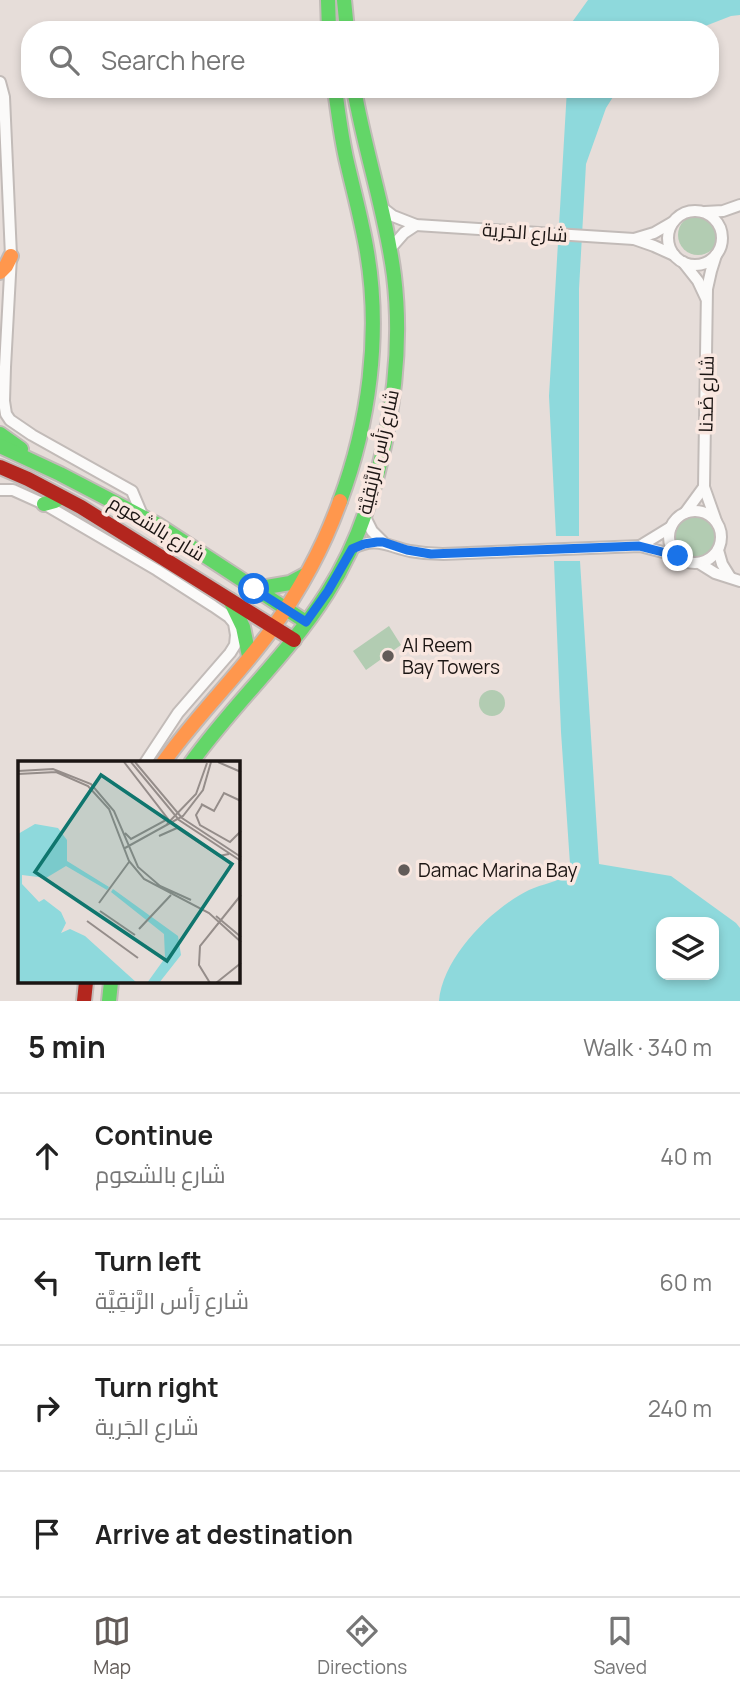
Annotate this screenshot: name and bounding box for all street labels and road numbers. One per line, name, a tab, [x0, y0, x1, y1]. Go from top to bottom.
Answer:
street label: شارع الجَرية	[481, 216, 569, 249]
street label: شارع ضَدنا	[692, 355, 721, 433]
street label: شارع رَأس الرَّنقِيَّة	[351, 387, 406, 517]
street label: شارع بالشعوم	[104, 489, 210, 568]

